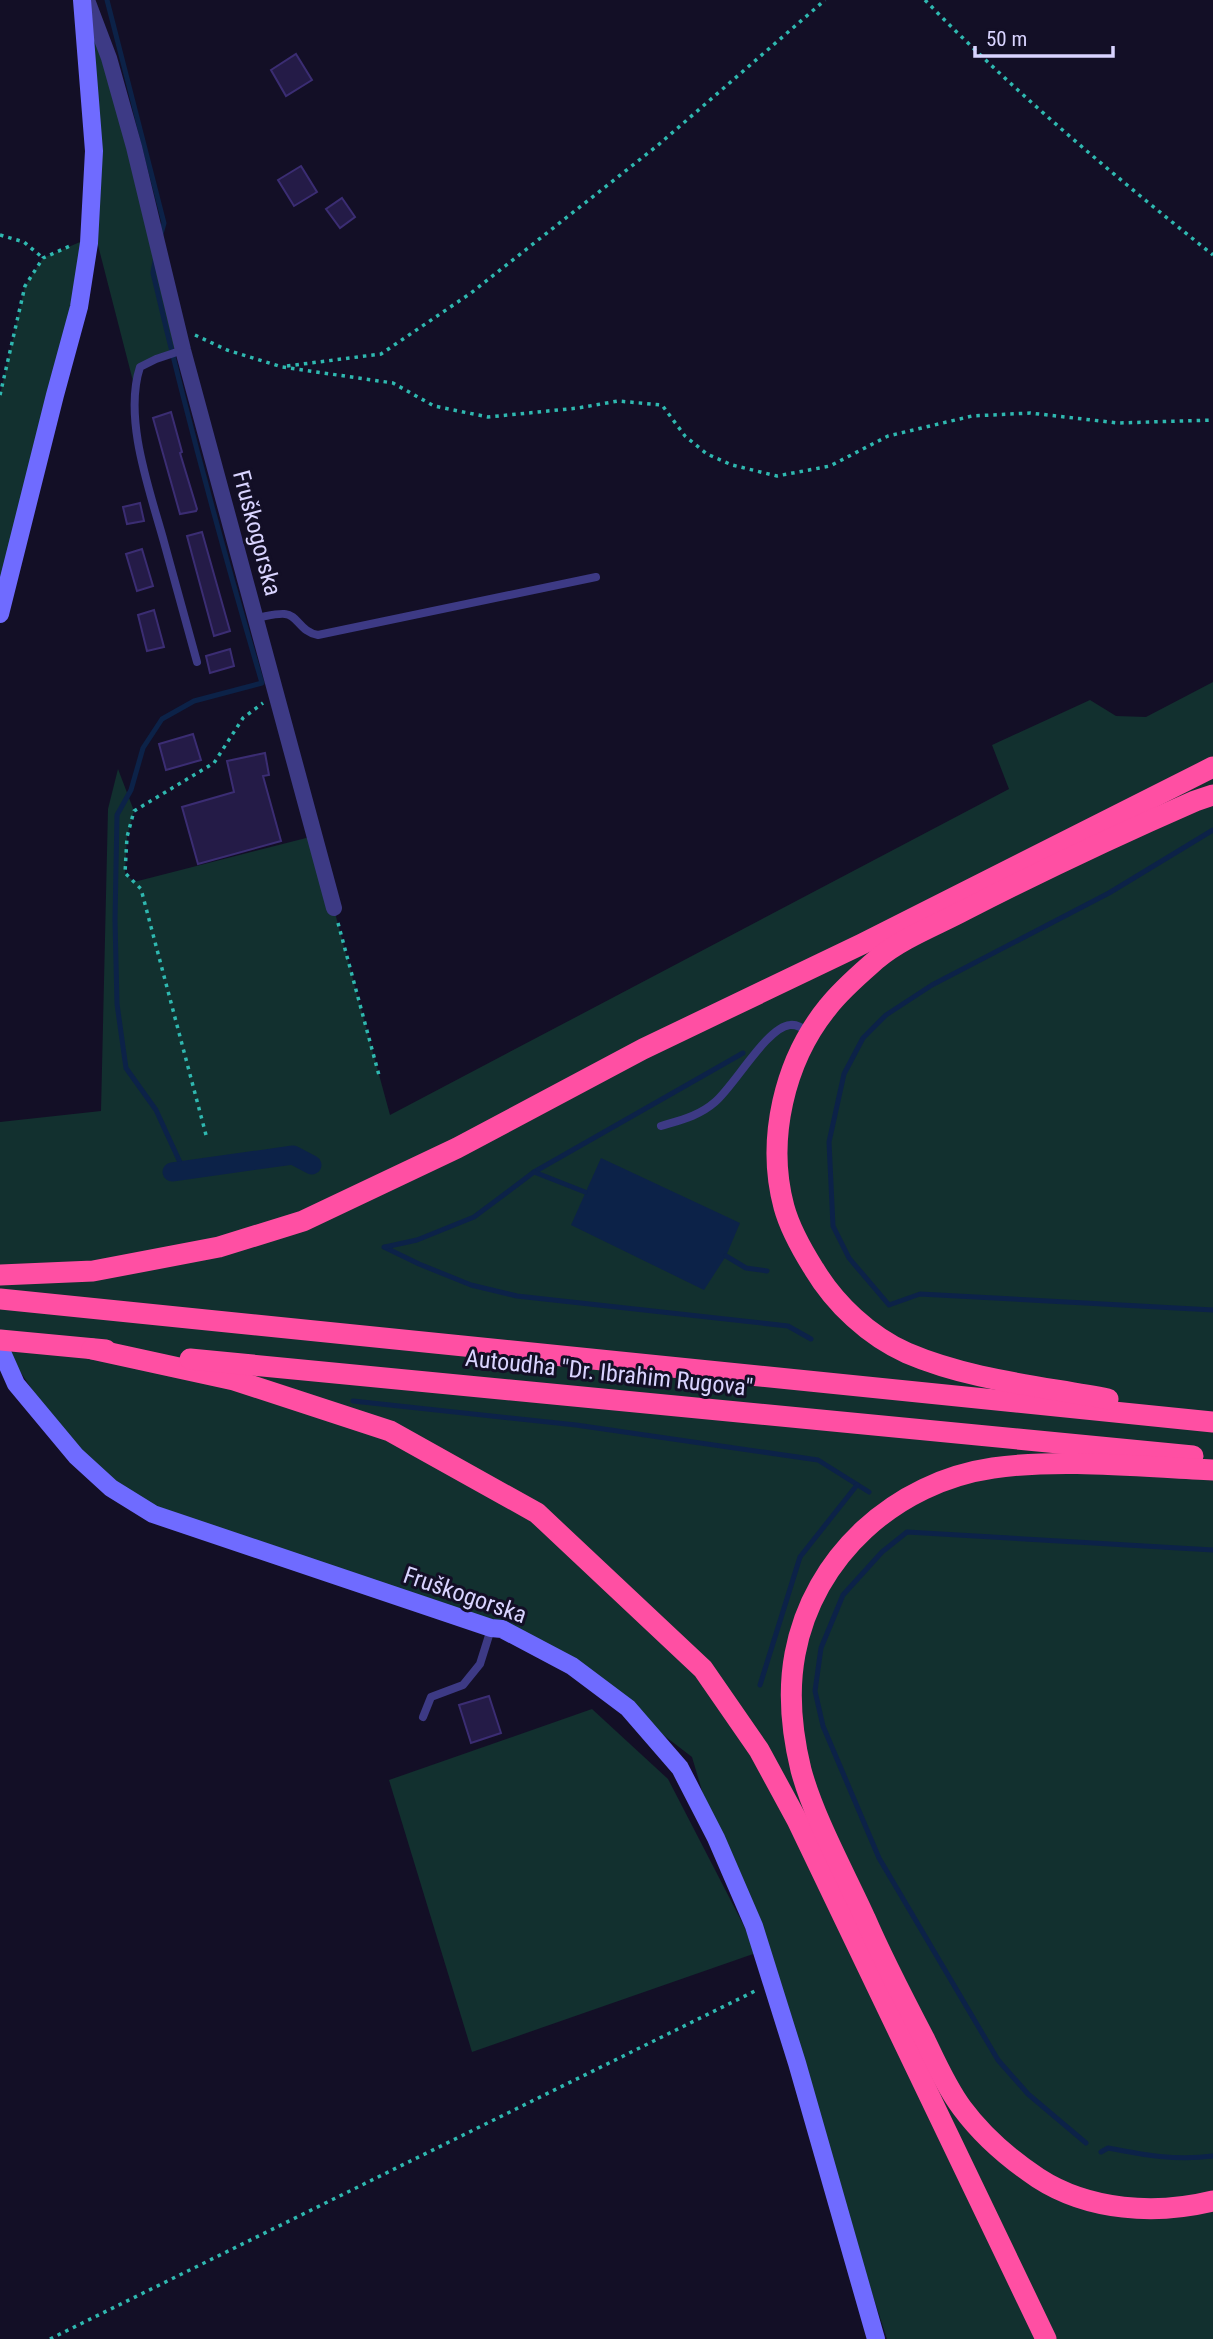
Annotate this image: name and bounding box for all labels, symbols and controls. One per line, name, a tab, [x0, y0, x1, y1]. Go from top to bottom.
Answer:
scale bar	[975, 14, 1113, 58]
text: 50 m	[986, 27, 1027, 51]
street label: Fruškogorska	[227, 467, 287, 599]
street label: Autoudha "Dr. Ibrahim Rugova"	[464, 1344, 754, 1402]
street label: Fruškogorska	[400, 1561, 530, 1629]

